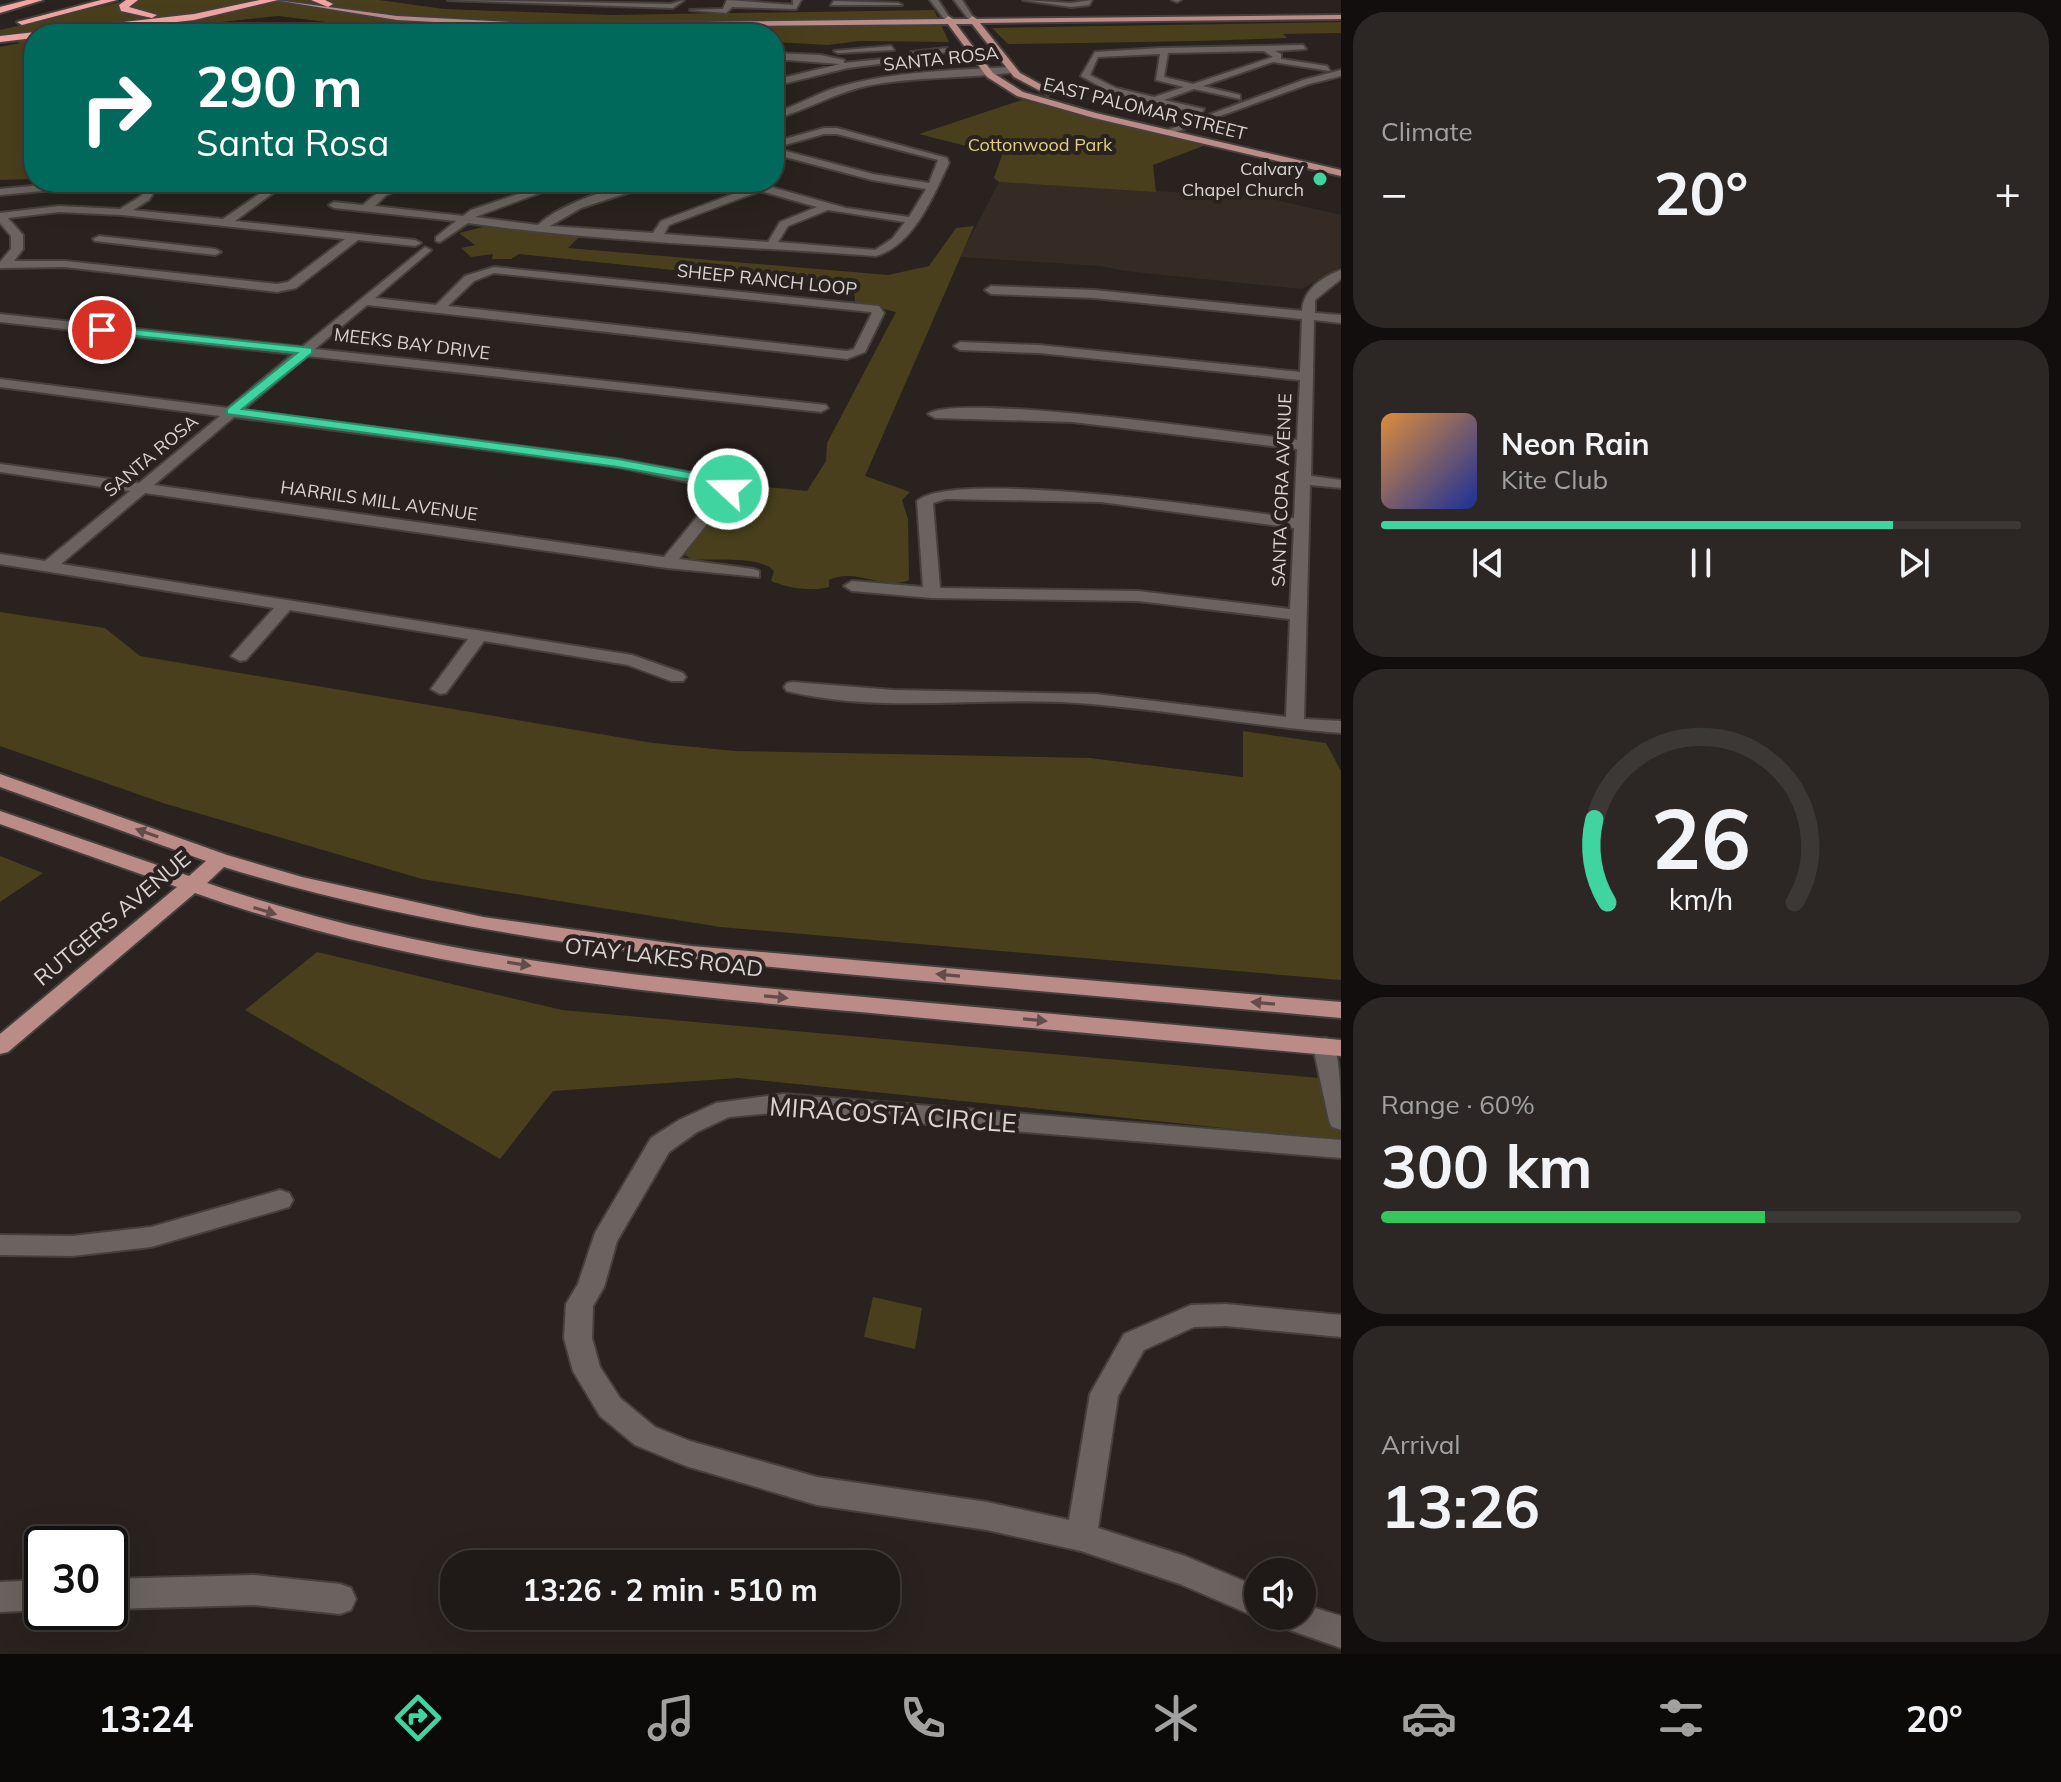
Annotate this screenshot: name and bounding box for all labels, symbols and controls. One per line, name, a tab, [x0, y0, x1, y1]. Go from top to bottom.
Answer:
street label: SANTA ROSA	[882, 41, 1000, 76]
text: 290 m	[196, 51, 363, 121]
icon: right	[64, 56, 168, 160]
street label: EAST PALOMAR STREET	[1041, 72, 1249, 145]
text: Climate	[1381, 115, 1473, 148]
text: Santa Rosa	[196, 120, 389, 165]
park label: Cottonwood Park	[968, 133, 1113, 156]
text: 20°	[1654, 155, 1748, 230]
place label: Calvary Chapel Church	[1182, 157, 1304, 201]
text: −	[1381, 165, 1407, 220]
text: +	[1995, 165, 2021, 220]
marker: Calvary Chapel Church	[1311, 170, 1329, 188]
street label: SHEEP RANCH LOOP	[676, 259, 858, 300]
pin	[68, 296, 136, 364]
icon: arrive	[80, 308, 124, 352]
street label: MEEKS BAY DRIVE	[333, 323, 491, 364]
street label: SANTA CORA AVENUE	[1267, 393, 1296, 587]
street label: SANTA ROSA	[99, 410, 202, 502]
text: Neon Rain	[1501, 425, 1650, 463]
position arrow	[686, 447, 770, 531]
text: Kite Club	[1501, 463, 1608, 496]
street label: HARRILS MILL AVENUE	[279, 475, 479, 526]
icon: previous	[1466, 541, 1510, 585]
icon: pause	[1679, 541, 1723, 585]
icon: next	[1892, 541, 1936, 585]
text: 26	[1651, 785, 1751, 890]
one-way arrow	[134, 826, 158, 839]
street label: RUTGERS AVENUE	[28, 844, 196, 992]
text: km/h	[1669, 881, 1733, 917]
one-way arrow	[253, 905, 277, 918]
street label: OTAY LAKES ROAD	[563, 931, 765, 983]
one-way arrow	[506, 959, 531, 971]
one-way arrow	[936, 969, 961, 982]
one-way arrow	[764, 991, 789, 1004]
one-way arrow	[1250, 996, 1275, 1009]
one-way arrow	[1023, 1014, 1048, 1027]
text: Range · 60%	[1381, 1088, 1535, 1121]
street label: MIRACOSTA CIRCLE	[768, 1089, 1018, 1140]
text: 300 km	[1381, 1128, 1593, 1203]
text: Arrival	[1381, 1428, 1461, 1461]
text: 13:26	[1381, 1468, 1540, 1543]
speed limit sign: 30	[24, 1526, 128, 1630]
map controls	[1244, 1558, 1316, 1630]
button: sound	[1244, 1558, 1316, 1630]
text: 13:26 · 2 min · 510 m	[522, 1571, 818, 1609]
icon: directions	[390, 1690, 446, 1746]
icon: music	[643, 1690, 699, 1746]
icon: phone	[895, 1690, 951, 1746]
icon: climate	[1148, 1690, 1204, 1746]
icon: car	[1401, 1690, 1457, 1746]
icon: filters	[1653, 1690, 1709, 1746]
text: 13:24	[98, 1696, 194, 1741]
text: 20°	[1906, 1696, 1963, 1741]

